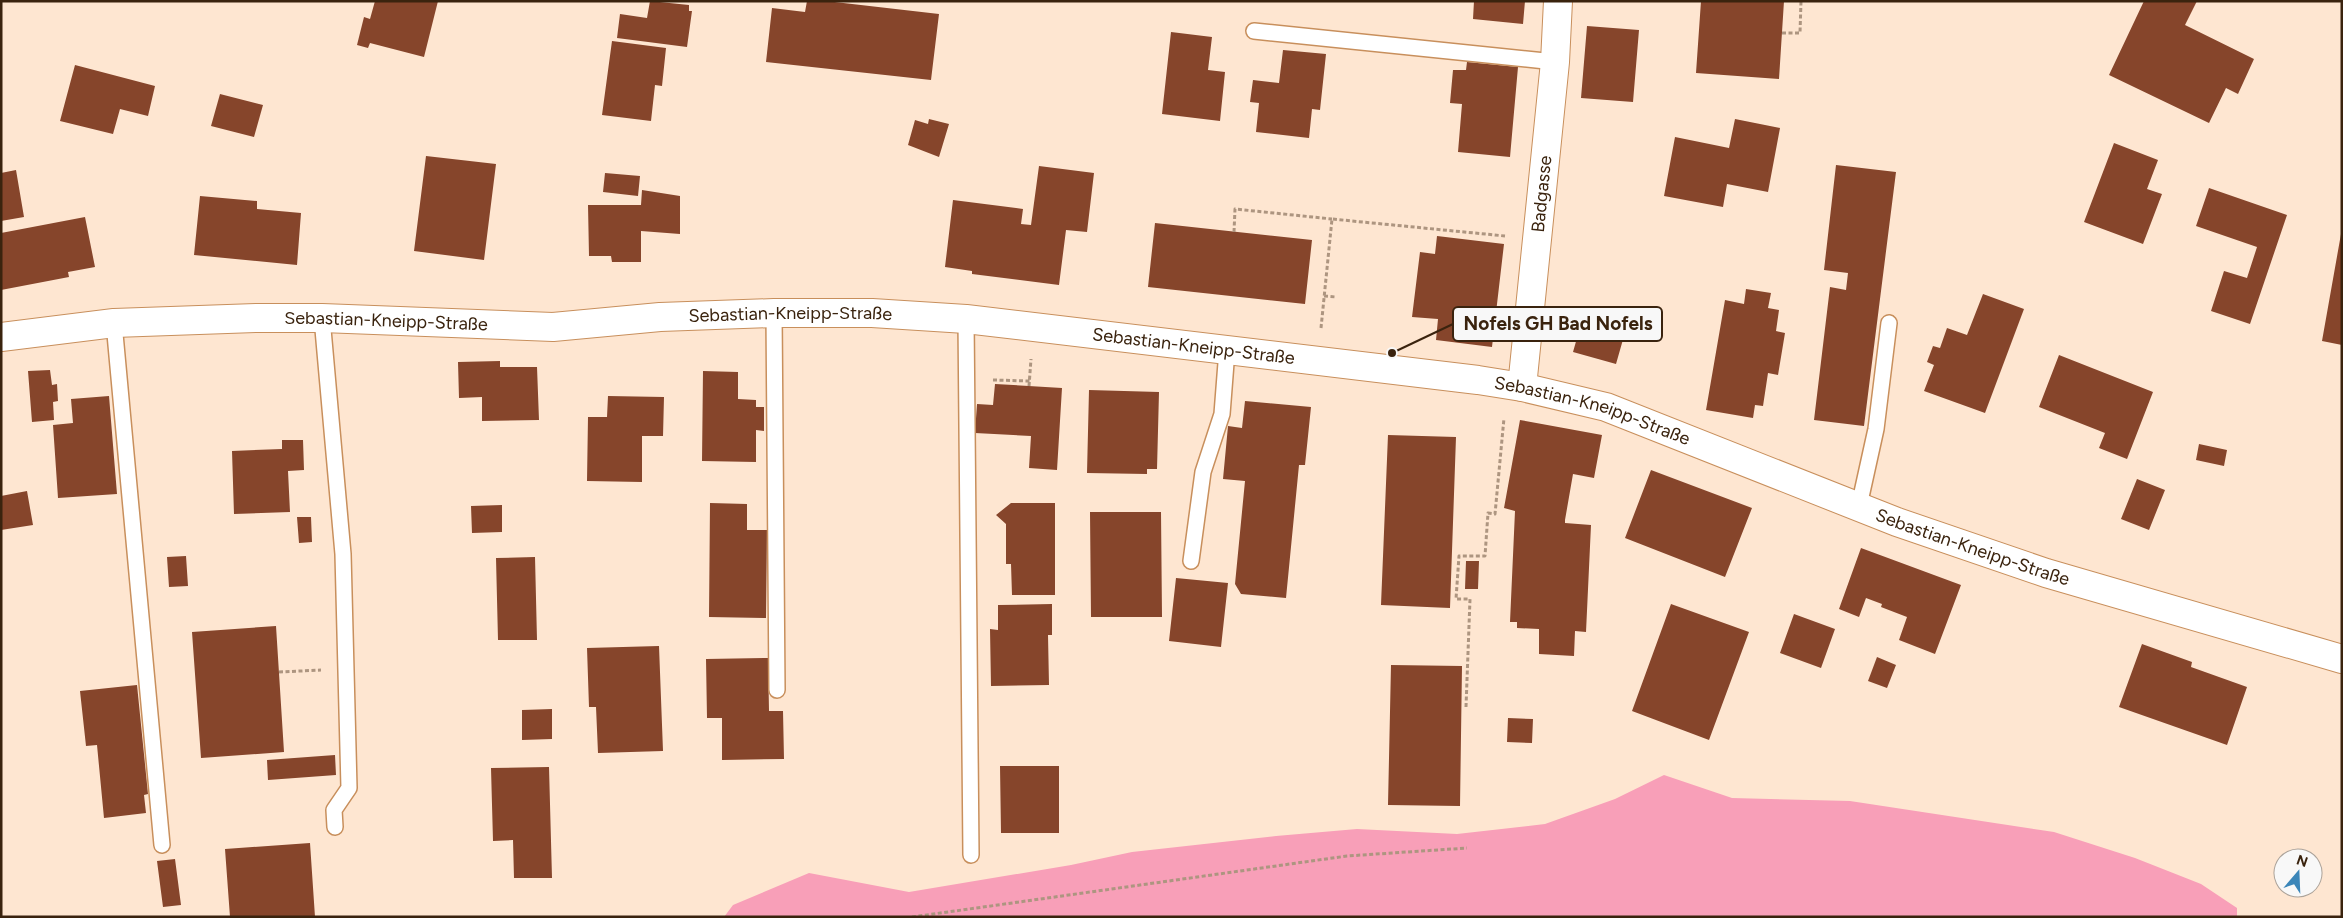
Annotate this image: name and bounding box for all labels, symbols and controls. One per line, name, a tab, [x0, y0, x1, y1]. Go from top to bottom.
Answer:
street label: Badgasse	[1527, 154, 1556, 233]
street label: Sebastian-Kneipp-Straße	[688, 302, 893, 327]
street label: Sebastian-Kneipp-Straße	[284, 307, 488, 335]
callout: Nofels GH Bad Nofels	[1453, 307, 1662, 341]
text: Nofels GH Bad Nofels	[1463, 312, 1653, 335]
street label: Sebastian-Kneipp-Straße	[1091, 323, 1296, 369]
street label: Sebastian-Kneipp-Straße	[1493, 372, 1693, 450]
street label: Sebastian-Kneipp-Straße	[1872, 504, 2072, 590]
north arrow	[2273, 848, 2323, 898]
text: N	[2294, 851, 2310, 871]

